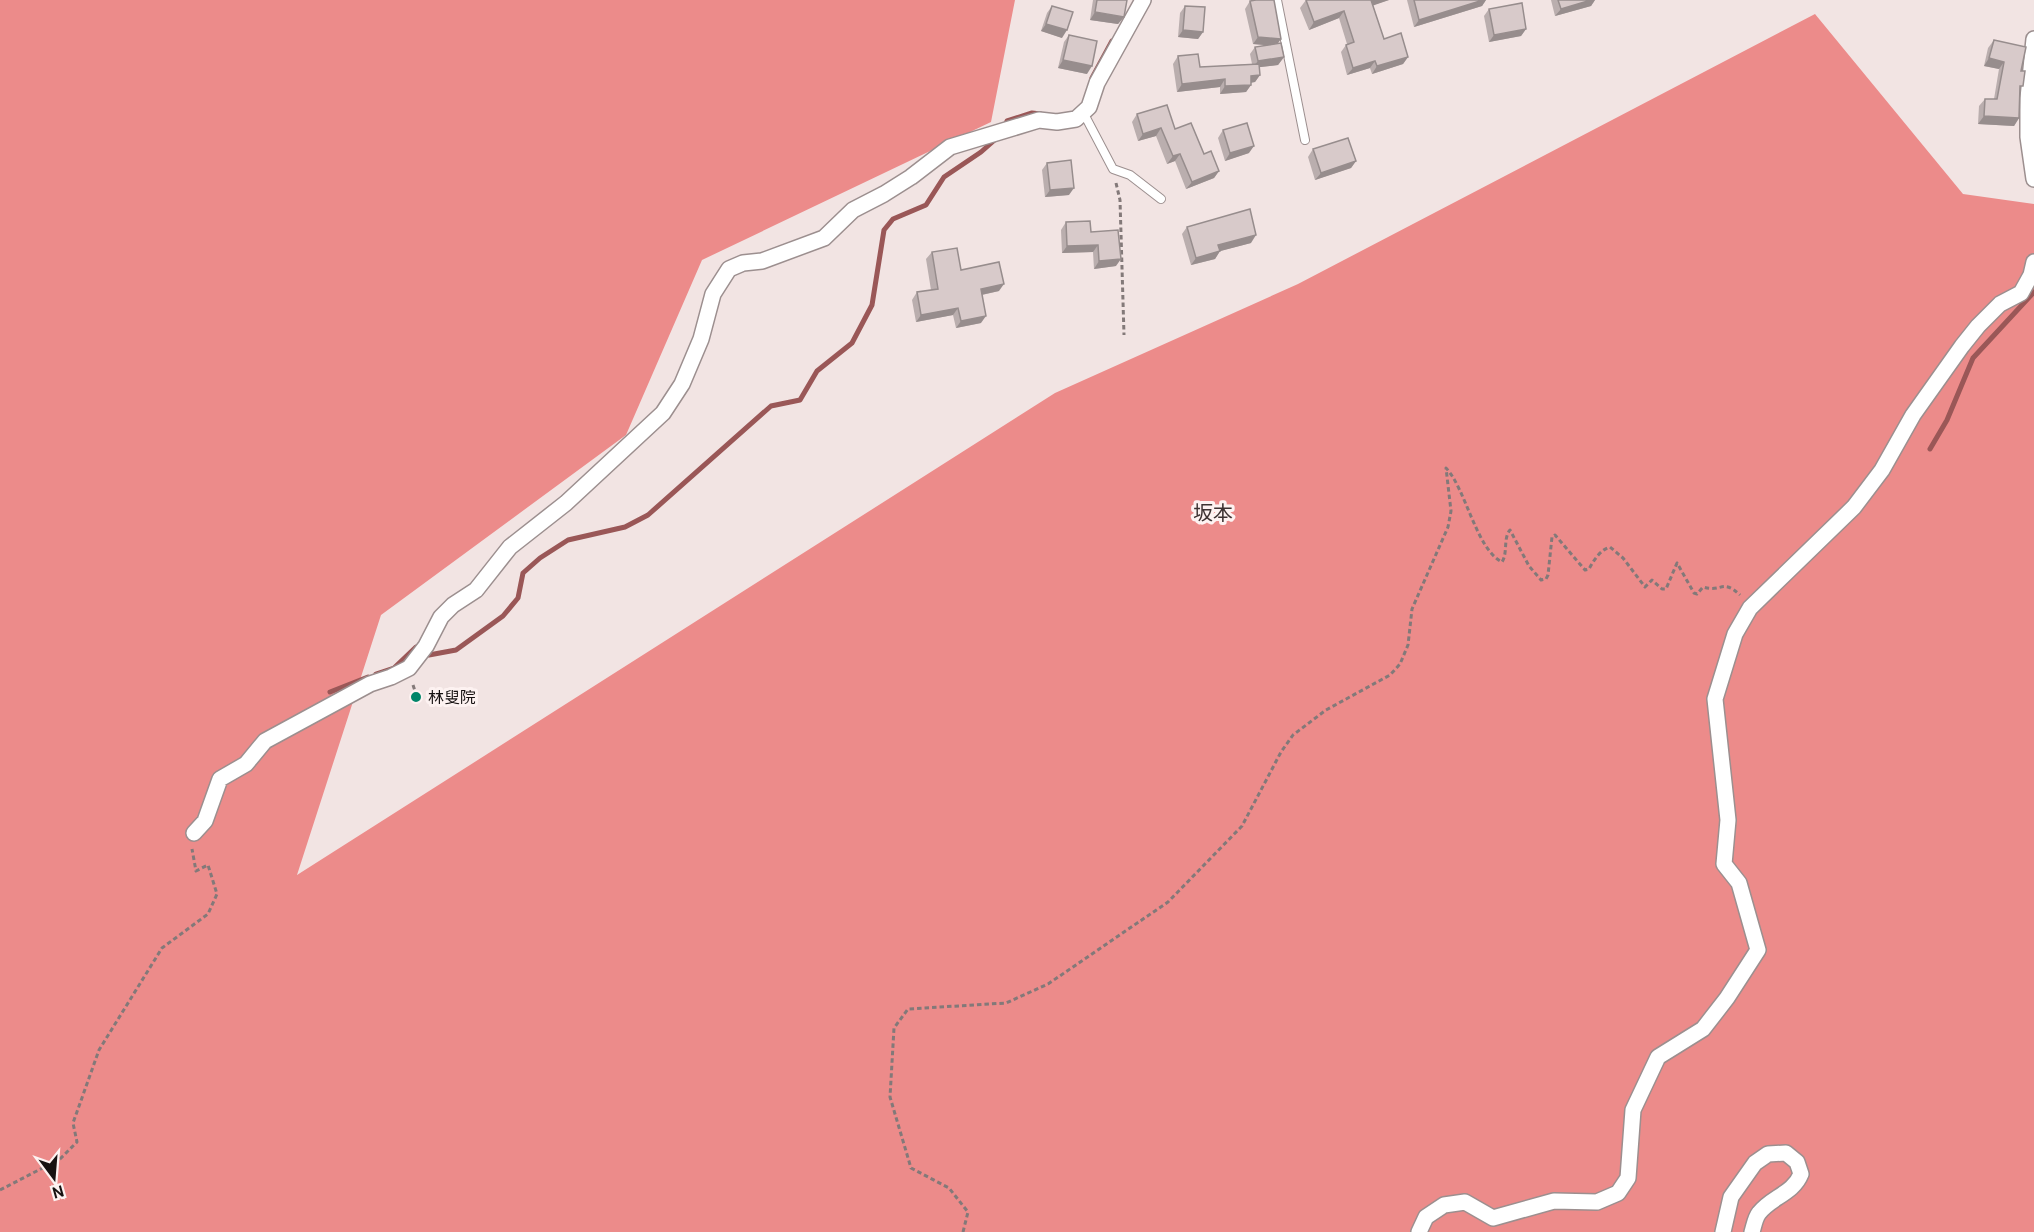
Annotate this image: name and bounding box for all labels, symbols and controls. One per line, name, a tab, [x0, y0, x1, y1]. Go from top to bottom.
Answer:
district label: 坂本	[1193, 501, 1233, 525]
place label: 林叟院	[428, 688, 476, 707]
marker: 林叟院	[409, 690, 423, 704]
north arrow	[24, 1148, 84, 1208]
text: N	[50, 1181, 66, 1203]

